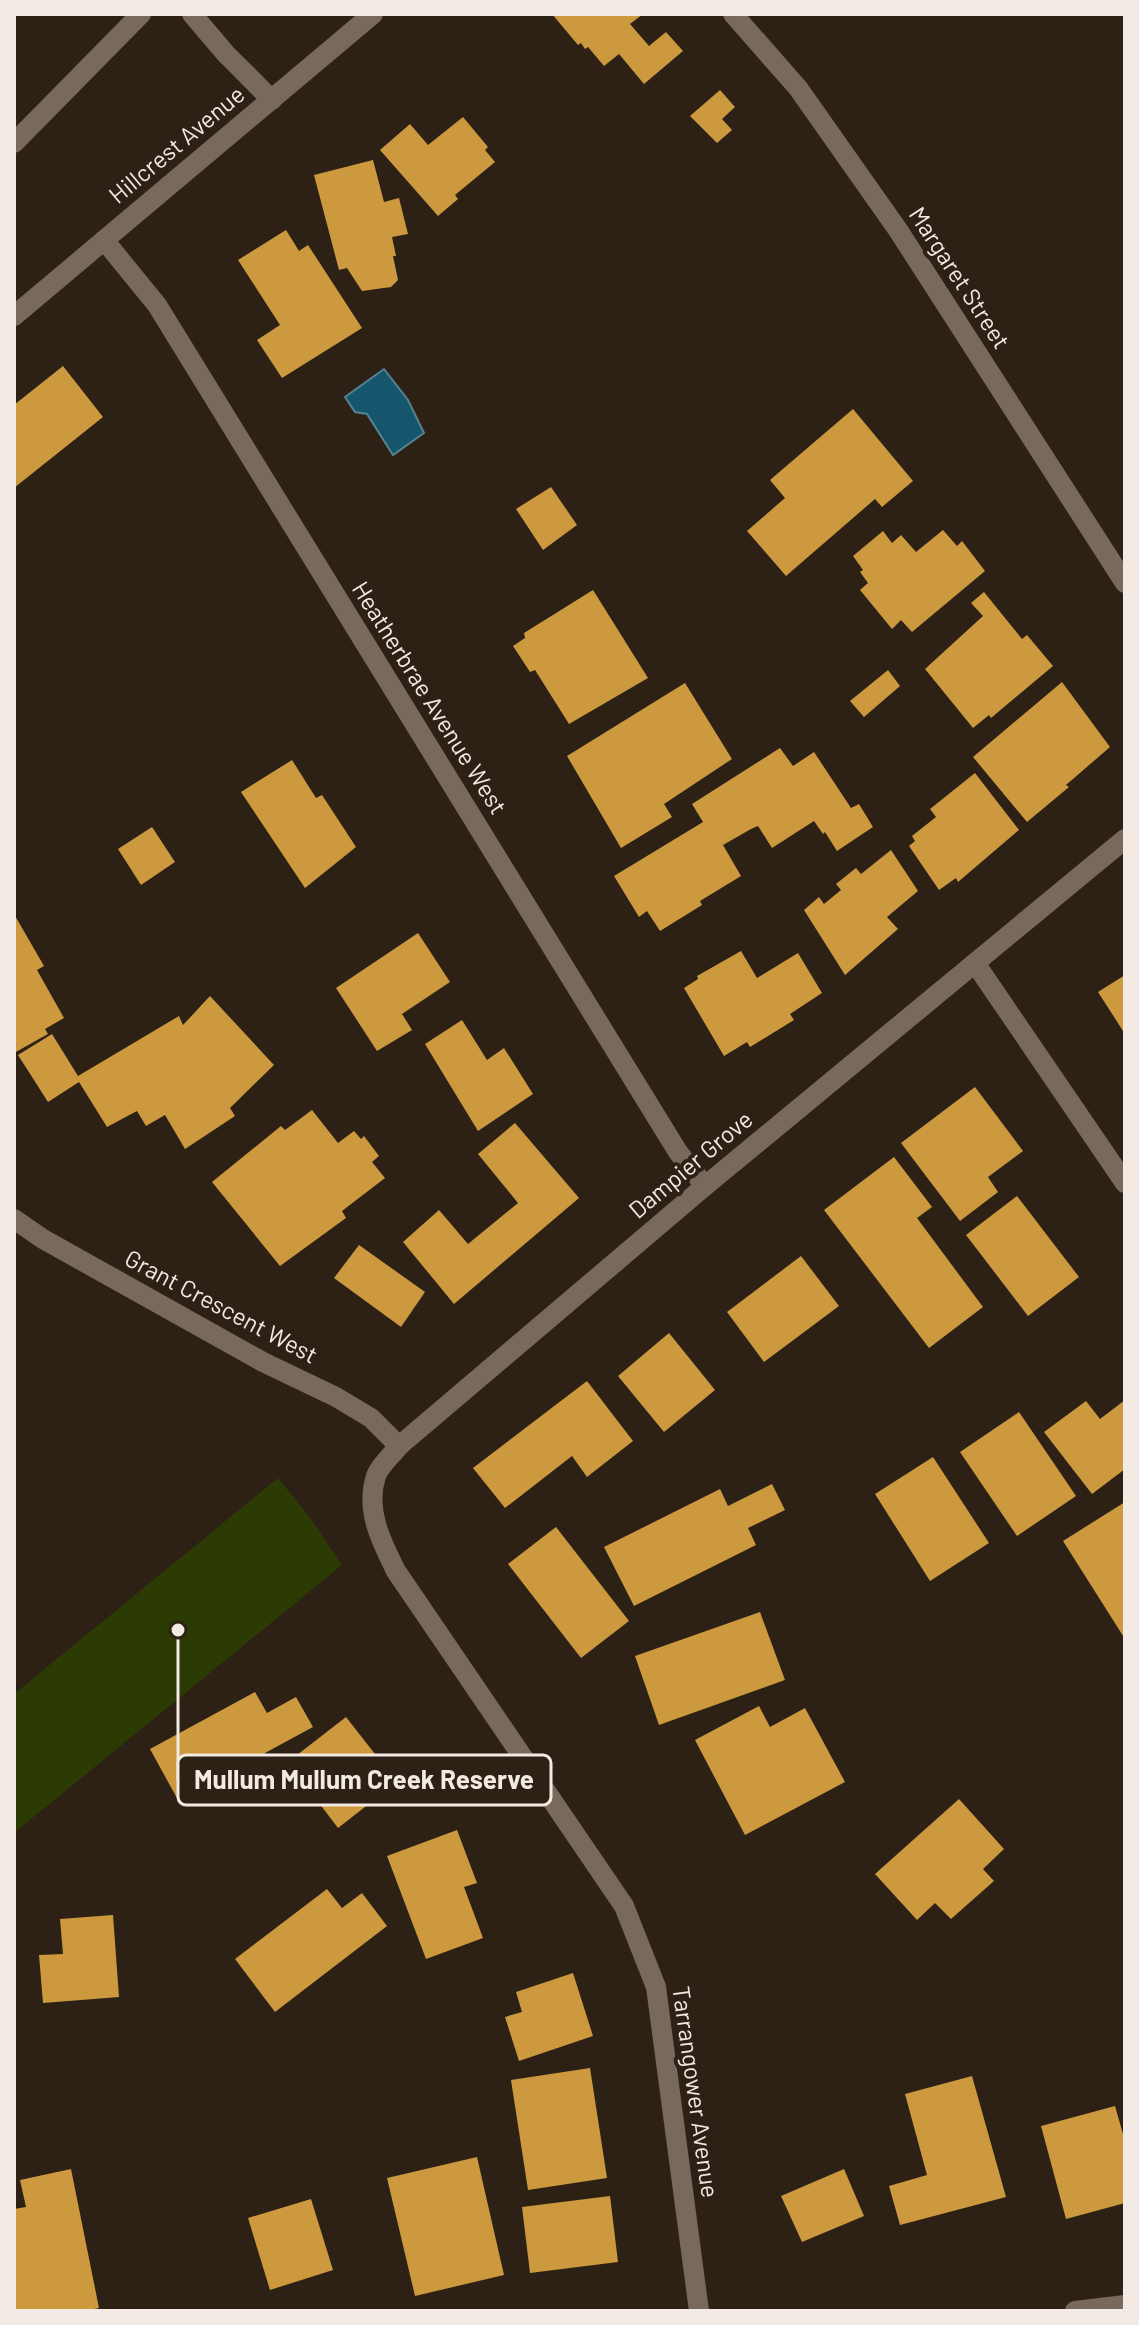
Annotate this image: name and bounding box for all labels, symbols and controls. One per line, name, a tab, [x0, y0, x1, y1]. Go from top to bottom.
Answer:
street label: Hillcrest Avenue	[102, 79, 250, 209]
street label: Margaret Street	[904, 201, 1017, 354]
street label: Heatherbrae Avenue West	[347, 575, 514, 819]
street label: Dampier Grove	[622, 1104, 758, 1224]
street label: Grant Crescent West	[120, 1243, 323, 1369]
callout: Mullum Mullum Creek Reserve	[178, 1755, 551, 1805]
text: Mullum Mullum Creek Reserve	[194, 1763, 534, 1794]
street label: Tarrangower Avenue	[667, 1984, 726, 2199]

